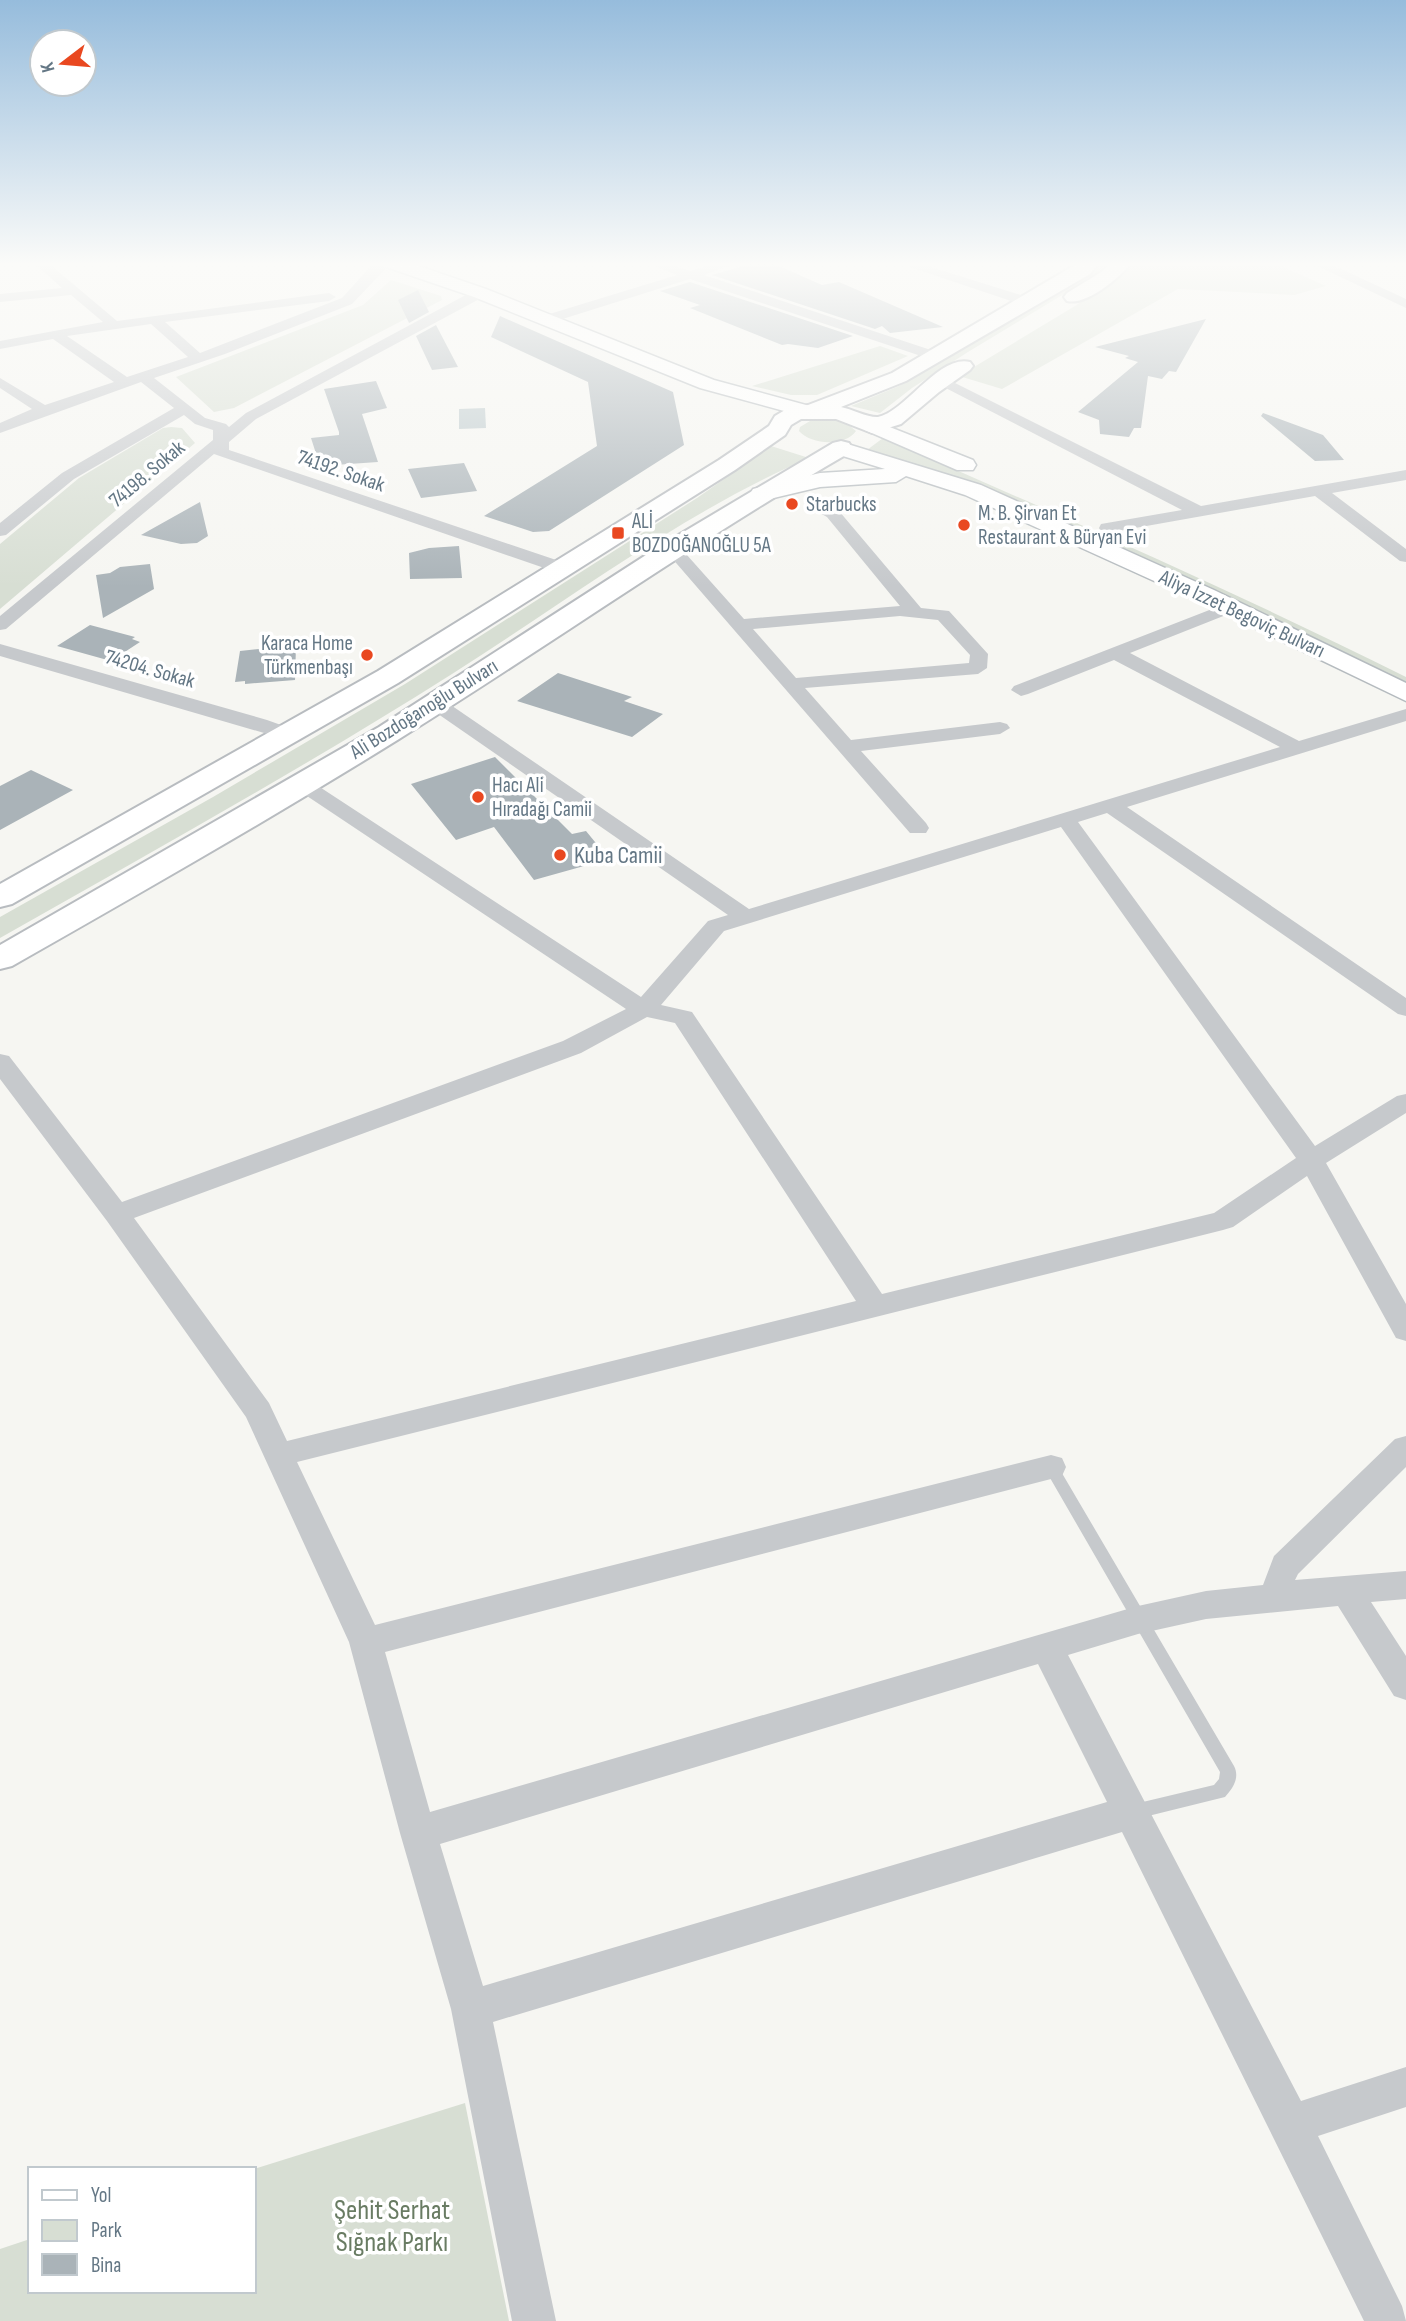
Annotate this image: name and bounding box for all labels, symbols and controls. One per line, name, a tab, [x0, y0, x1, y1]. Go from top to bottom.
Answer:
north arrow	[28, 28, 98, 98]
text: K	[36, 59, 60, 75]
street label: 74198. Sokak	[104, 435, 190, 513]
street label: 74192. Sokak	[294, 444, 388, 498]
place label: Starbucks	[806, 492, 877, 517]
marker: Starbucks	[784, 496, 800, 512]
place label: M. B. Şirvan Et Restaurant & Büryan Evi	[978, 501, 1146, 550]
place label: ALİ BOZDOĞANOĞLU 5A	[631, 509, 772, 558]
marker: M. B. Şirvan Et Restaurant & Büryan Evi	[956, 517, 972, 533]
marker: ALİ BOZDOĞANOĞLU 5A	[610, 525, 626, 541]
street label: Aliya İzzet Begoviç Bulvarı	[1154, 564, 1329, 663]
place label: Karaca Home Türkmenbaşı	[261, 631, 353, 680]
street label: 74204. Sokak	[102, 644, 198, 694]
marker: Karaca Home Türkmenbaşı	[359, 647, 375, 663]
street label: Ali Bozdoğanoğlu Bulvarı	[345, 653, 502, 765]
place label: Hacı Ali Hıradağı Camii	[492, 773, 592, 822]
marker: Hacı Ali Hıradağı Camii	[470, 789, 486, 805]
place label: Kuba Camii	[574, 841, 662, 870]
marker: Kuba Camii	[552, 847, 568, 863]
legend	[28, 2167, 256, 2293]
text: Yol	[91, 2183, 111, 2208]
park label: Şehit Serhat Sığnak Parkı	[334, 2194, 450, 2259]
text: Park	[91, 2218, 122, 2243]
text: Bina	[91, 2253, 121, 2278]

